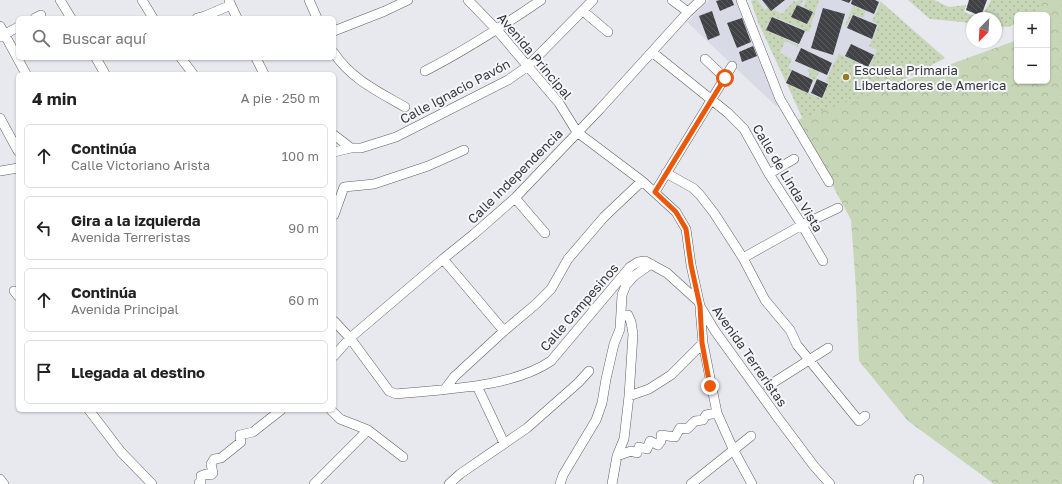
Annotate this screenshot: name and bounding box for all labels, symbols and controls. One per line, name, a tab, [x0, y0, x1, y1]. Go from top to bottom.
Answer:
street label: Avenida Principal	[494, 10, 576, 102]
north arrow	[966, 12, 1002, 48]
map controls	[1014, 12, 1050, 84]
button: +	[1014, 12, 1050, 48]
search box	[16, 16, 336, 60]
icon: search	[30, 27, 52, 49]
text: Buscar aquí	[62, 29, 146, 47]
button: −	[1014, 48, 1050, 84]
street label: Calle Ignacio Pavón	[397, 55, 513, 127]
place label: Escuela Primaria Libertadores de America	[854, 62, 1006, 93]
route start	[716, 69, 734, 87]
marker: Escuela Primaria Libertadores de America	[841, 72, 851, 82]
text: 4 min	[32, 88, 77, 109]
text: A pie · 250 m	[241, 90, 320, 106]
street label: Calle de Linda Vista	[749, 121, 827, 235]
street label: Calle Independencia	[464, 125, 566, 227]
text: Continúa	[71, 139, 137, 157]
icon: ahead	[33, 145, 55, 167]
text: 100 m	[282, 148, 319, 164]
text: Calle Victoriano Arista	[71, 157, 210, 173]
text: Gira a la izquierda	[71, 211, 201, 229]
icon: left	[33, 217, 55, 239]
text: 90 m	[288, 220, 319, 236]
text: Avenida Terreristas	[71, 229, 190, 245]
street label: Calle Campesinos	[536, 260, 622, 354]
text: Continúa	[71, 283, 137, 301]
icon: ahead	[33, 289, 55, 311]
text: 60 m	[288, 292, 319, 308]
text: Avenida Principal	[71, 301, 179, 317]
street label: Avenida Terreristas	[709, 302, 791, 410]
icon: arrive	[33, 361, 55, 383]
text: Llegada al destino	[71, 363, 205, 381]
route end	[701, 377, 719, 395]

